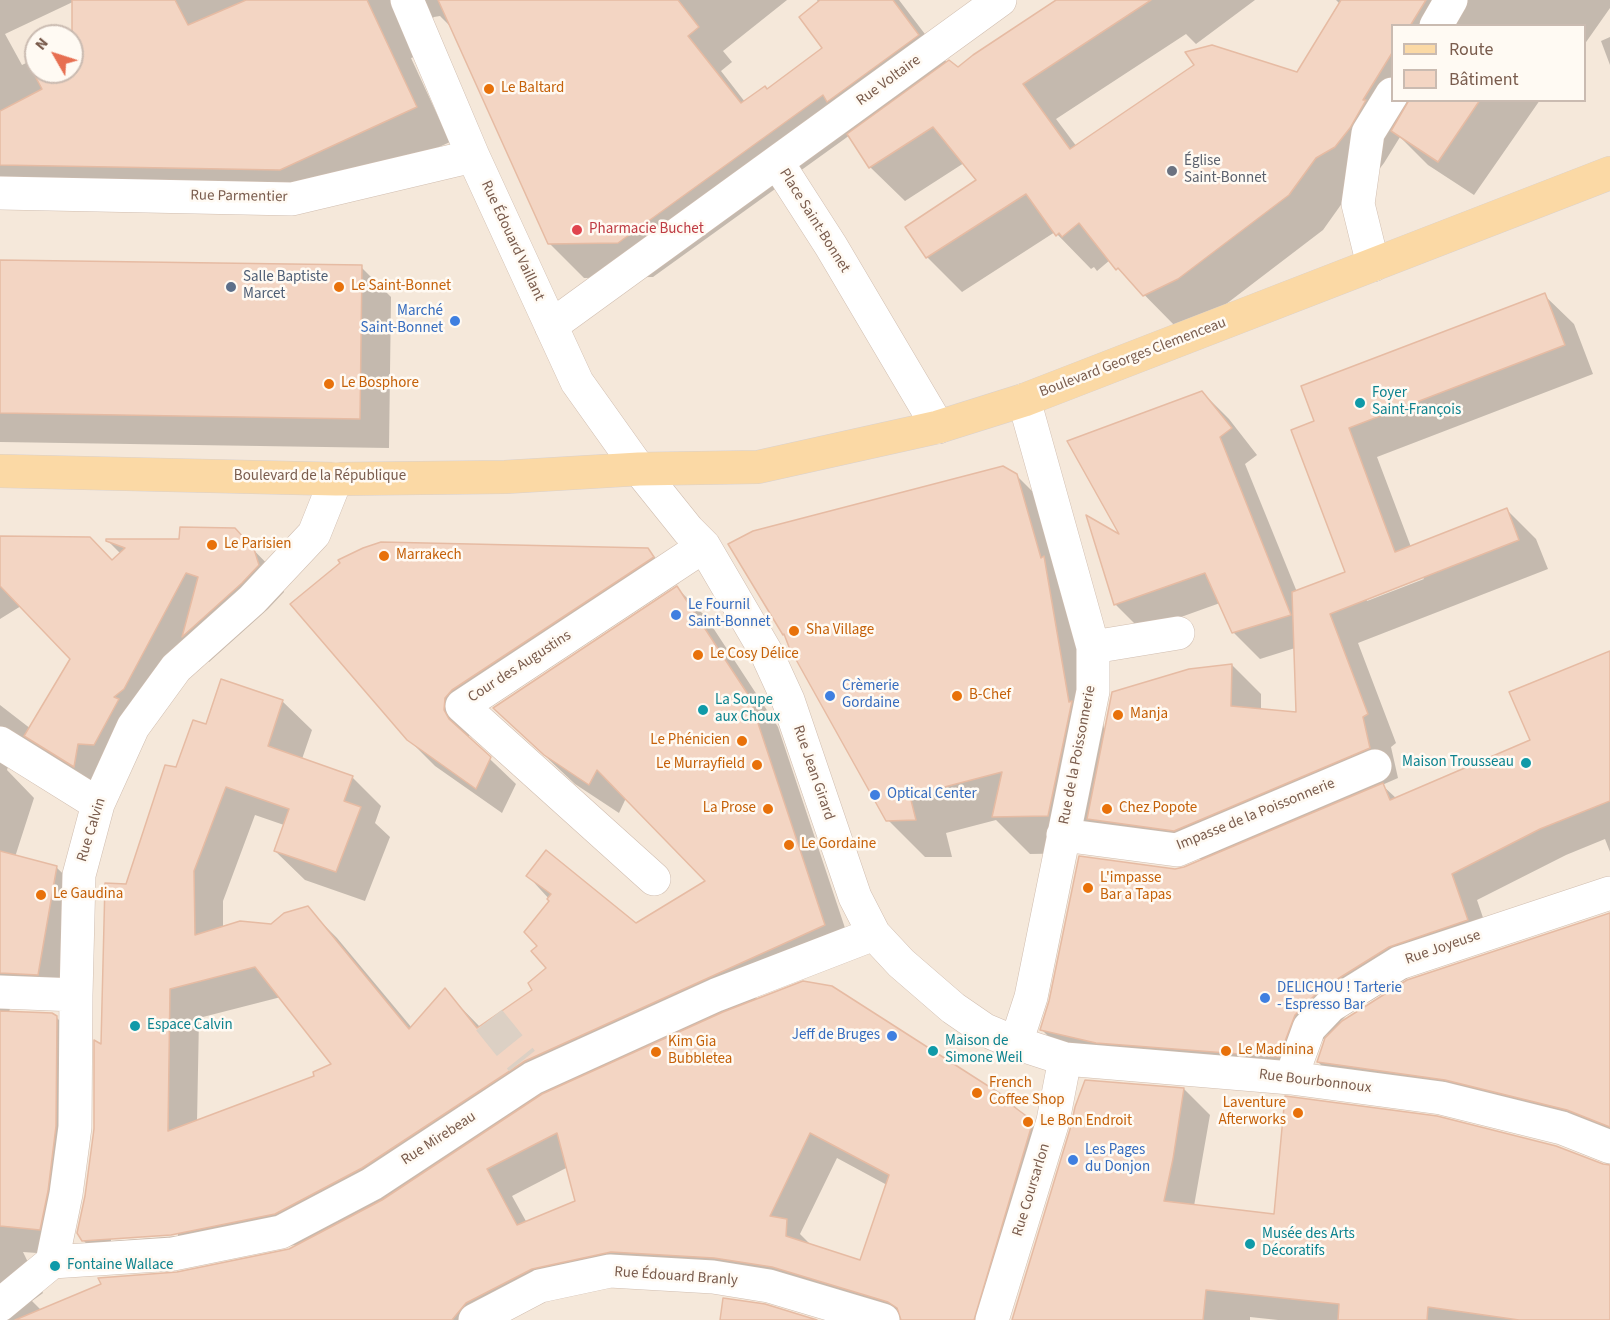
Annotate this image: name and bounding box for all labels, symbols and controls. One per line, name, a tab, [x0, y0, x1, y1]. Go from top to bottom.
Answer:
north arrow	[24, 24, 84, 84]
legend	[1391, 24, 1586, 102]
text: N	[30, 33, 53, 55]
text: Route	[1449, 37, 1493, 62]
street label: Rue Voltaire	[853, 52, 925, 110]
text: Bâtiment	[1449, 67, 1519, 92]
place label: Le Baltard	[501, 80, 564, 98]
marker: Le Baltard	[482, 82, 496, 96]
place label: Église Saint-Bonnet	[1184, 153, 1267, 188]
marker: Église Saint-Bonnet	[1165, 164, 1179, 178]
street label: Place Saint-Bonnet	[775, 166, 853, 276]
street label: Rue Édouard Vaillant	[476, 178, 548, 304]
street label: Rue Parmentier	[190, 187, 288, 207]
place label: Pharmacie Buchet	[589, 221, 704, 239]
marker: Pharmacie Buchet	[570, 223, 584, 237]
place label: Salle Baptiste Marcet	[243, 269, 328, 304]
place label: Le Saint-Bonnet	[351, 278, 451, 296]
marker: Salle Baptiste Marcet	[224, 280, 238, 294]
marker: Le Saint-Bonnet	[332, 280, 346, 294]
place label: Marché Saint-Bonnet	[360, 303, 443, 338]
marker: Marché Saint-Bonnet	[448, 314, 462, 328]
street label: Boulevard Georges Clemenceau	[1037, 314, 1229, 402]
place label: Le Bosphore	[341, 375, 419, 393]
marker: Le Bosphore	[322, 377, 336, 391]
place label: Foyer Saint-François	[1372, 385, 1461, 420]
marker: Foyer Saint-François	[1353, 396, 1367, 410]
street label: Boulevard de la République	[234, 468, 406, 486]
place label: Le Parisien	[224, 536, 291, 554]
marker: Le Parisien	[205, 538, 219, 552]
place label: Marrakech	[396, 547, 462, 565]
marker: Marrakech	[377, 549, 391, 563]
place label: Le Fournil Saint-Bonnet	[688, 597, 771, 632]
marker: Le Fournil Saint-Bonnet	[669, 608, 683, 622]
place label: Sha Village	[806, 622, 874, 640]
marker: Sha Village	[787, 624, 801, 638]
street label: Cour des Augustins	[465, 627, 575, 707]
place label: Le Cosy Délice	[710, 646, 799, 664]
marker: Le Cosy Délice	[691, 648, 705, 662]
place label: Crèmerie Gordaine	[842, 678, 900, 713]
street label: Rue de la Poissonnerie	[1056, 684, 1100, 826]
place label: B-Chef	[969, 687, 1011, 705]
marker: Crèmerie Gordaine	[823, 689, 837, 703]
marker: B-Chef	[950, 689, 964, 703]
place label: La Soupe aux Choux	[715, 692, 780, 727]
marker: La Soupe aux Choux	[696, 703, 710, 717]
place label: Manja	[1130, 706, 1168, 724]
marker: Manja	[1111, 708, 1125, 722]
street label: Rue Jean Girard	[788, 723, 838, 823]
place label: Le Phénicien	[650, 732, 730, 750]
marker: Le Phénicien	[735, 734, 749, 748]
place label: Maison Trousseau	[1402, 754, 1514, 772]
place label: Le Murrayfield	[656, 756, 745, 774]
marker: Maison Trousseau	[1519, 756, 1533, 770]
marker: Le Murrayfield	[750, 758, 764, 772]
street label: Impasse de la Poissonnerie	[1174, 775, 1338, 855]
place label: Optical Center	[887, 786, 977, 804]
marker: Optical Center	[868, 788, 882, 802]
street label: Rue Calvin	[74, 796, 110, 864]
place label: La Prose	[703, 800, 756, 818]
place label: Chez Popote	[1119, 800, 1197, 818]
marker: La Prose	[761, 802, 775, 816]
marker: Chez Popote	[1100, 802, 1114, 816]
place label: Le Gordaine	[801, 836, 876, 854]
marker: Le Gordaine	[782, 838, 796, 852]
place label: L'impasse Bar a Tapas	[1100, 870, 1172, 905]
marker: L'impasse Bar a Tapas	[1081, 881, 1095, 895]
place label: Le Gaudina	[53, 886, 123, 904]
marker: Le Gaudina	[34, 888, 48, 902]
street label: Rue Joyeuse	[1403, 927, 1483, 969]
place label: DELICHOU ! Tarterie - Espresso Bar	[1277, 980, 1402, 1015]
marker: DELICHOU ! Tarterie - Espresso Bar	[1258, 991, 1272, 1005]
place label: Espace Calvin	[147, 1017, 233, 1035]
marker: Espace Calvin	[128, 1019, 142, 1033]
place label: Jeff de Bruges	[792, 1027, 880, 1045]
marker: Jeff de Bruges	[885, 1029, 899, 1043]
place label: Maison de Simone Weil	[945, 1033, 1023, 1068]
place label: Kim Gia Bubbletea	[668, 1034, 732, 1069]
place label: Le Madinina	[1238, 1042, 1314, 1060]
marker: Maison de Simone Weil	[926, 1044, 940, 1058]
marker: Le Madinina	[1219, 1044, 1233, 1058]
marker: Kim Gia Bubbletea	[649, 1045, 663, 1059]
street label: Rue Bourbonnoux	[1258, 1066, 1372, 1098]
place label: French Coffee Shop	[989, 1075, 1065, 1110]
marker: French Coffee Shop	[970, 1086, 984, 1100]
place label: Laventure Afterworks	[1219, 1095, 1286, 1130]
marker: Laventure Afterworks	[1291, 1106, 1305, 1120]
street label: Rue Mirebeau	[398, 1108, 480, 1170]
place label: Le Bon Endroit	[1040, 1113, 1132, 1131]
marker: Le Bon Endroit	[1021, 1115, 1035, 1129]
street label: Rue Coursarlon	[1009, 1141, 1055, 1239]
place label: Les Pages du Donjon	[1085, 1142, 1150, 1177]
marker: Les Pages du Donjon	[1066, 1153, 1080, 1167]
place label: Musée des Arts Décoratifs	[1262, 1226, 1355, 1261]
marker: Musée des Arts Décoratifs	[1243, 1237, 1257, 1251]
place label: Fontaine Wallace	[67, 1257, 173, 1275]
marker: Fontaine Wallace	[48, 1259, 62, 1273]
street label: Rue Édouard Branly	[614, 1264, 738, 1290]

